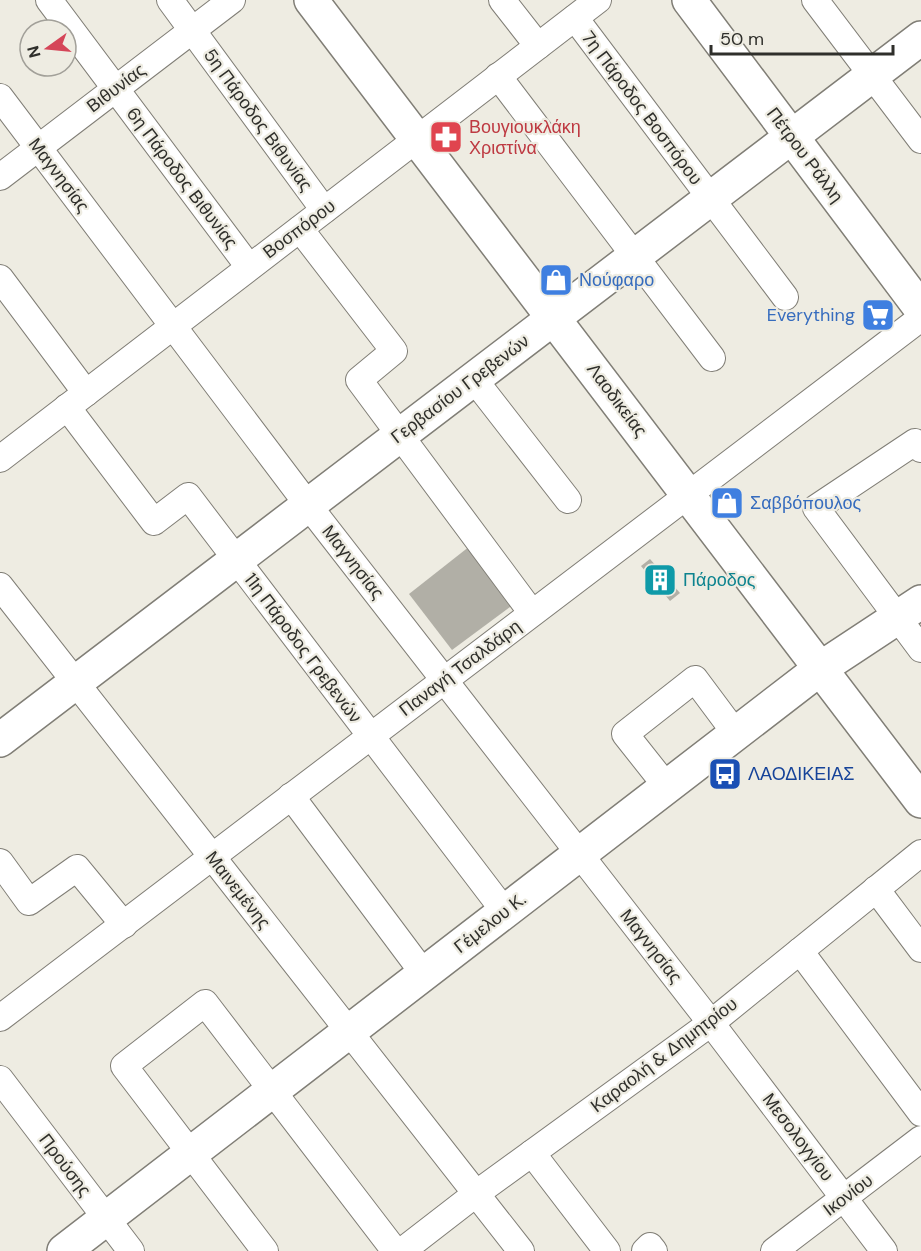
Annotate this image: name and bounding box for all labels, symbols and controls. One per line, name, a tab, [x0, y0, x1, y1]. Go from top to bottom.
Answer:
north arrow	[18, 18, 78, 78]
scale bar	[711, 18, 892, 56]
street label: 7η Πάροδος Βοσπόρου	[576, 26, 708, 190]
text: 50 m	[720, 27, 764, 51]
text: N	[22, 43, 46, 60]
street label: 5η Πάροδος Βιθυνίας	[198, 44, 318, 196]
street label: Βιθυνίας	[82, 58, 151, 118]
street label: 6η Πάροδος Βιθυνίας	[121, 102, 243, 254]
street label: Πέτρου Ράλλη	[761, 102, 849, 208]
place label: Βουγιουκλάκη Χριστίνα	[469, 115, 581, 160]
pharmacy icon: Βουγιουκλάκη Χριστίνα	[428, 119, 464, 155]
street label: Μαγνησίας	[23, 133, 95, 217]
street label: Βοσπόρου	[258, 194, 340, 264]
shop icon: Νούφαρο	[538, 262, 574, 298]
place label: Νούφαρο	[579, 268, 654, 292]
supermarket icon: Everything	[860, 297, 896, 333]
place label: Everything	[767, 303, 855, 327]
street label: Γερβασίου Γρεβενών	[386, 329, 534, 449]
street label: Λαοδικείας	[581, 358, 653, 442]
shop icon: Σαββόπουλος	[709, 485, 745, 521]
place label: Σαββόπουλος	[750, 491, 861, 515]
street label: Μαγνησίας	[317, 520, 390, 604]
building icon: Πάροδος	[642, 562, 678, 598]
street label: 11η Πάροδος Γρεβενών	[239, 568, 367, 728]
place label: Πάροδος	[683, 568, 756, 592]
street label: Παναγή Τσαλδάρη	[394, 614, 526, 722]
bus stop icon: ΛΑΟΔΙΚΕΙΑΣ	[707, 756, 743, 792]
place label: ΛΑΟΔΙΚΕΙΑΣ	[748, 762, 854, 786]
street label: Μαινεμένης	[200, 846, 276, 934]
street label: Γέμελου Κ.	[449, 887, 531, 959]
street label: Μαγνησίας	[615, 904, 688, 988]
street label: Καραολή & Δημητρίου	[586, 992, 742, 1118]
street label: Μεσολογγίου	[757, 1088, 839, 1186]
street label: Προύσης	[33, 1129, 97, 1202]
street label: Ικονίου	[818, 1168, 878, 1222]

